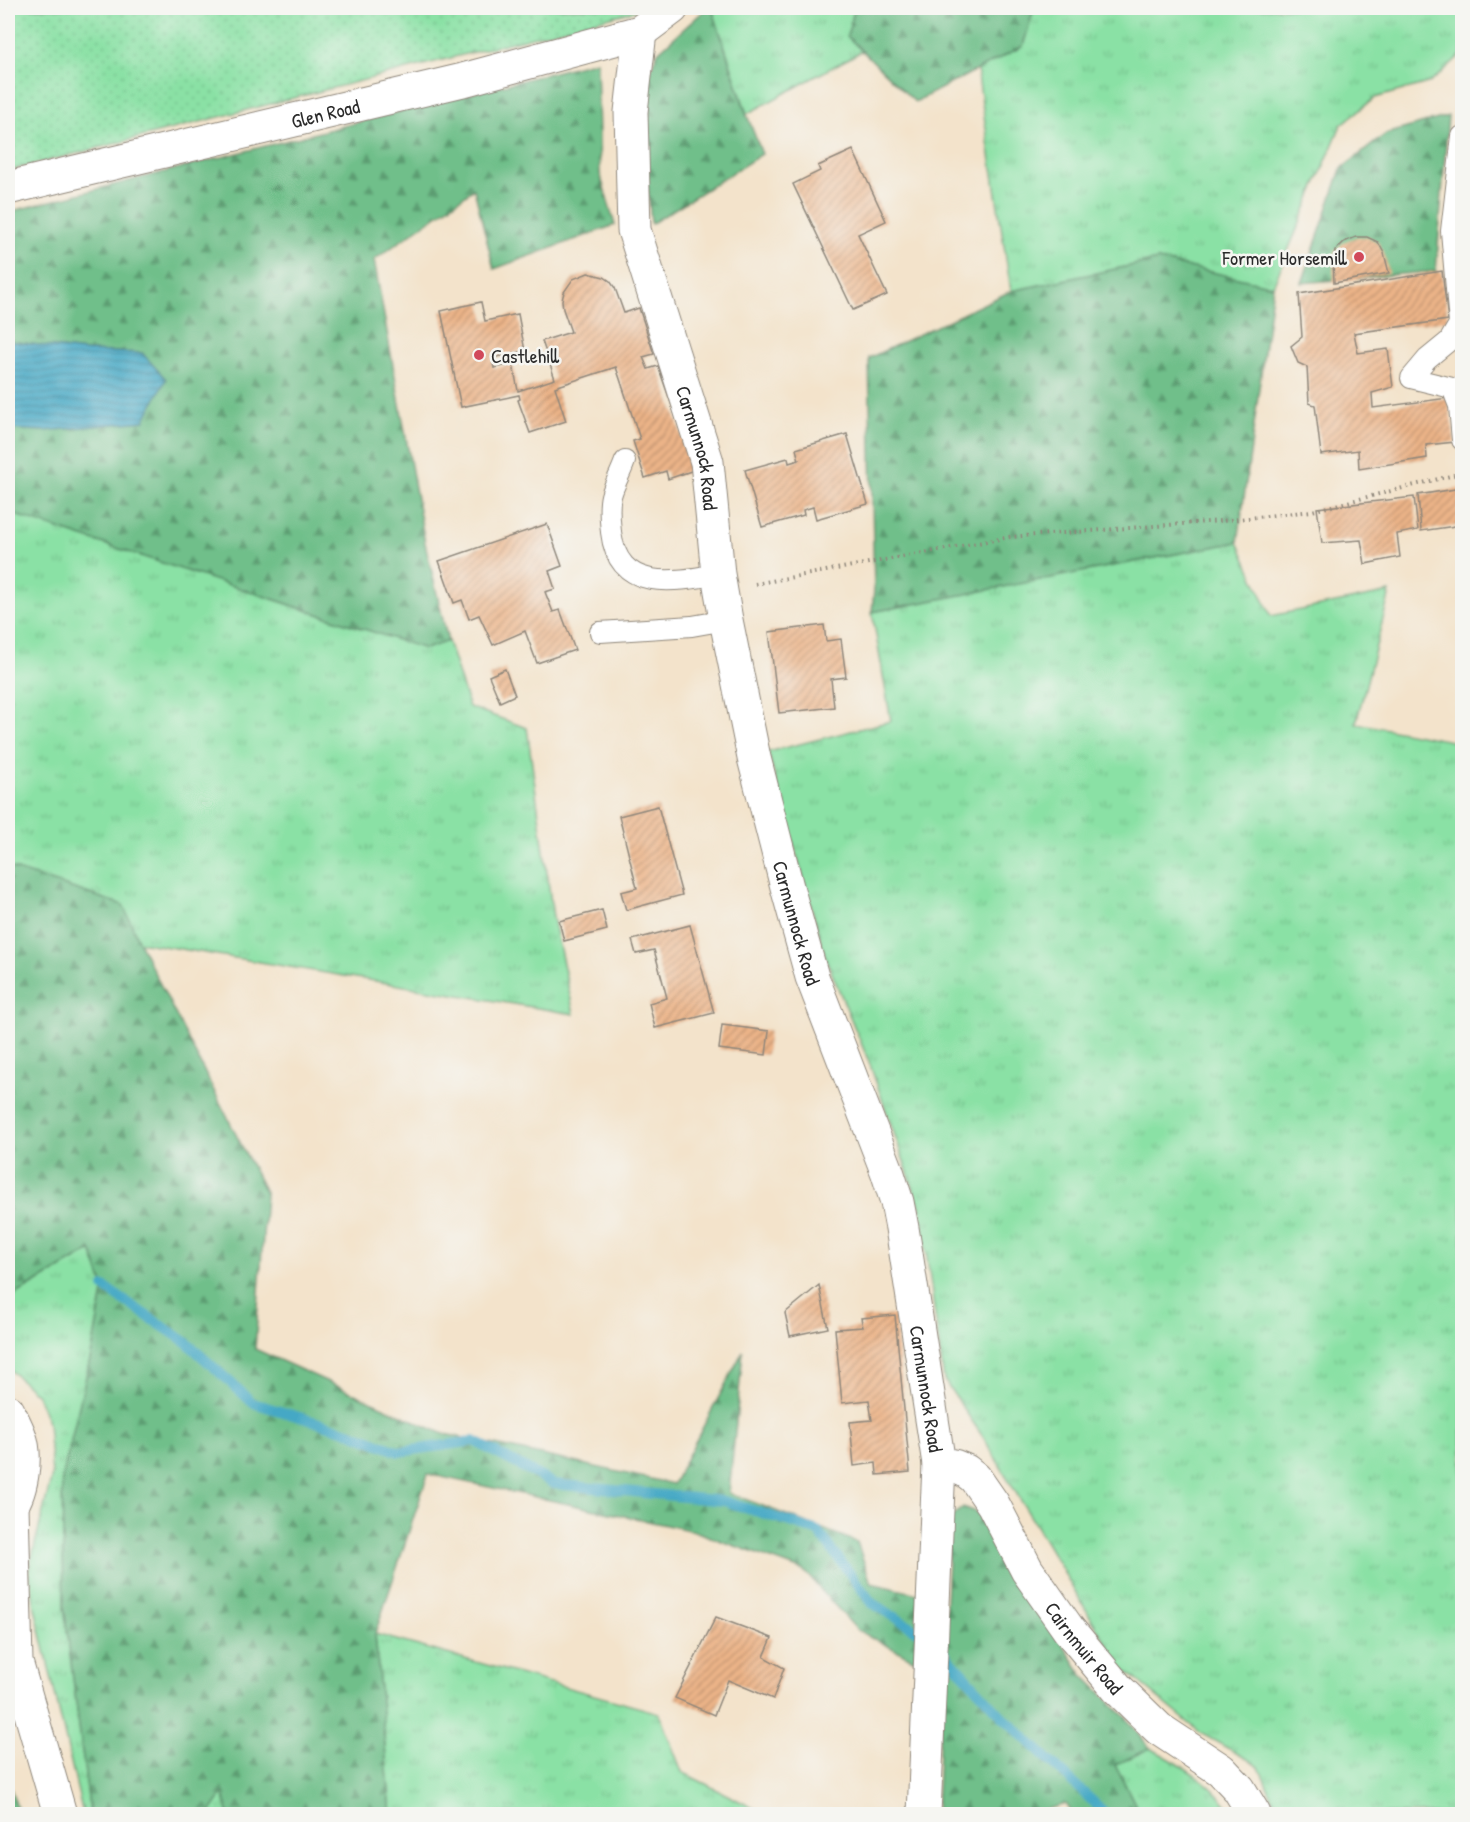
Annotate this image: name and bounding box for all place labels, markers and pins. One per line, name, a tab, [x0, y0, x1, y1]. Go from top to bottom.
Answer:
place label: Former Horsemill	[1221, 244, 1347, 271]
marker: Former Horsemill	[1352, 250, 1366, 264]
place label: Castlehill	[491, 342, 560, 369]
marker: Castlehill	[472, 348, 486, 362]

